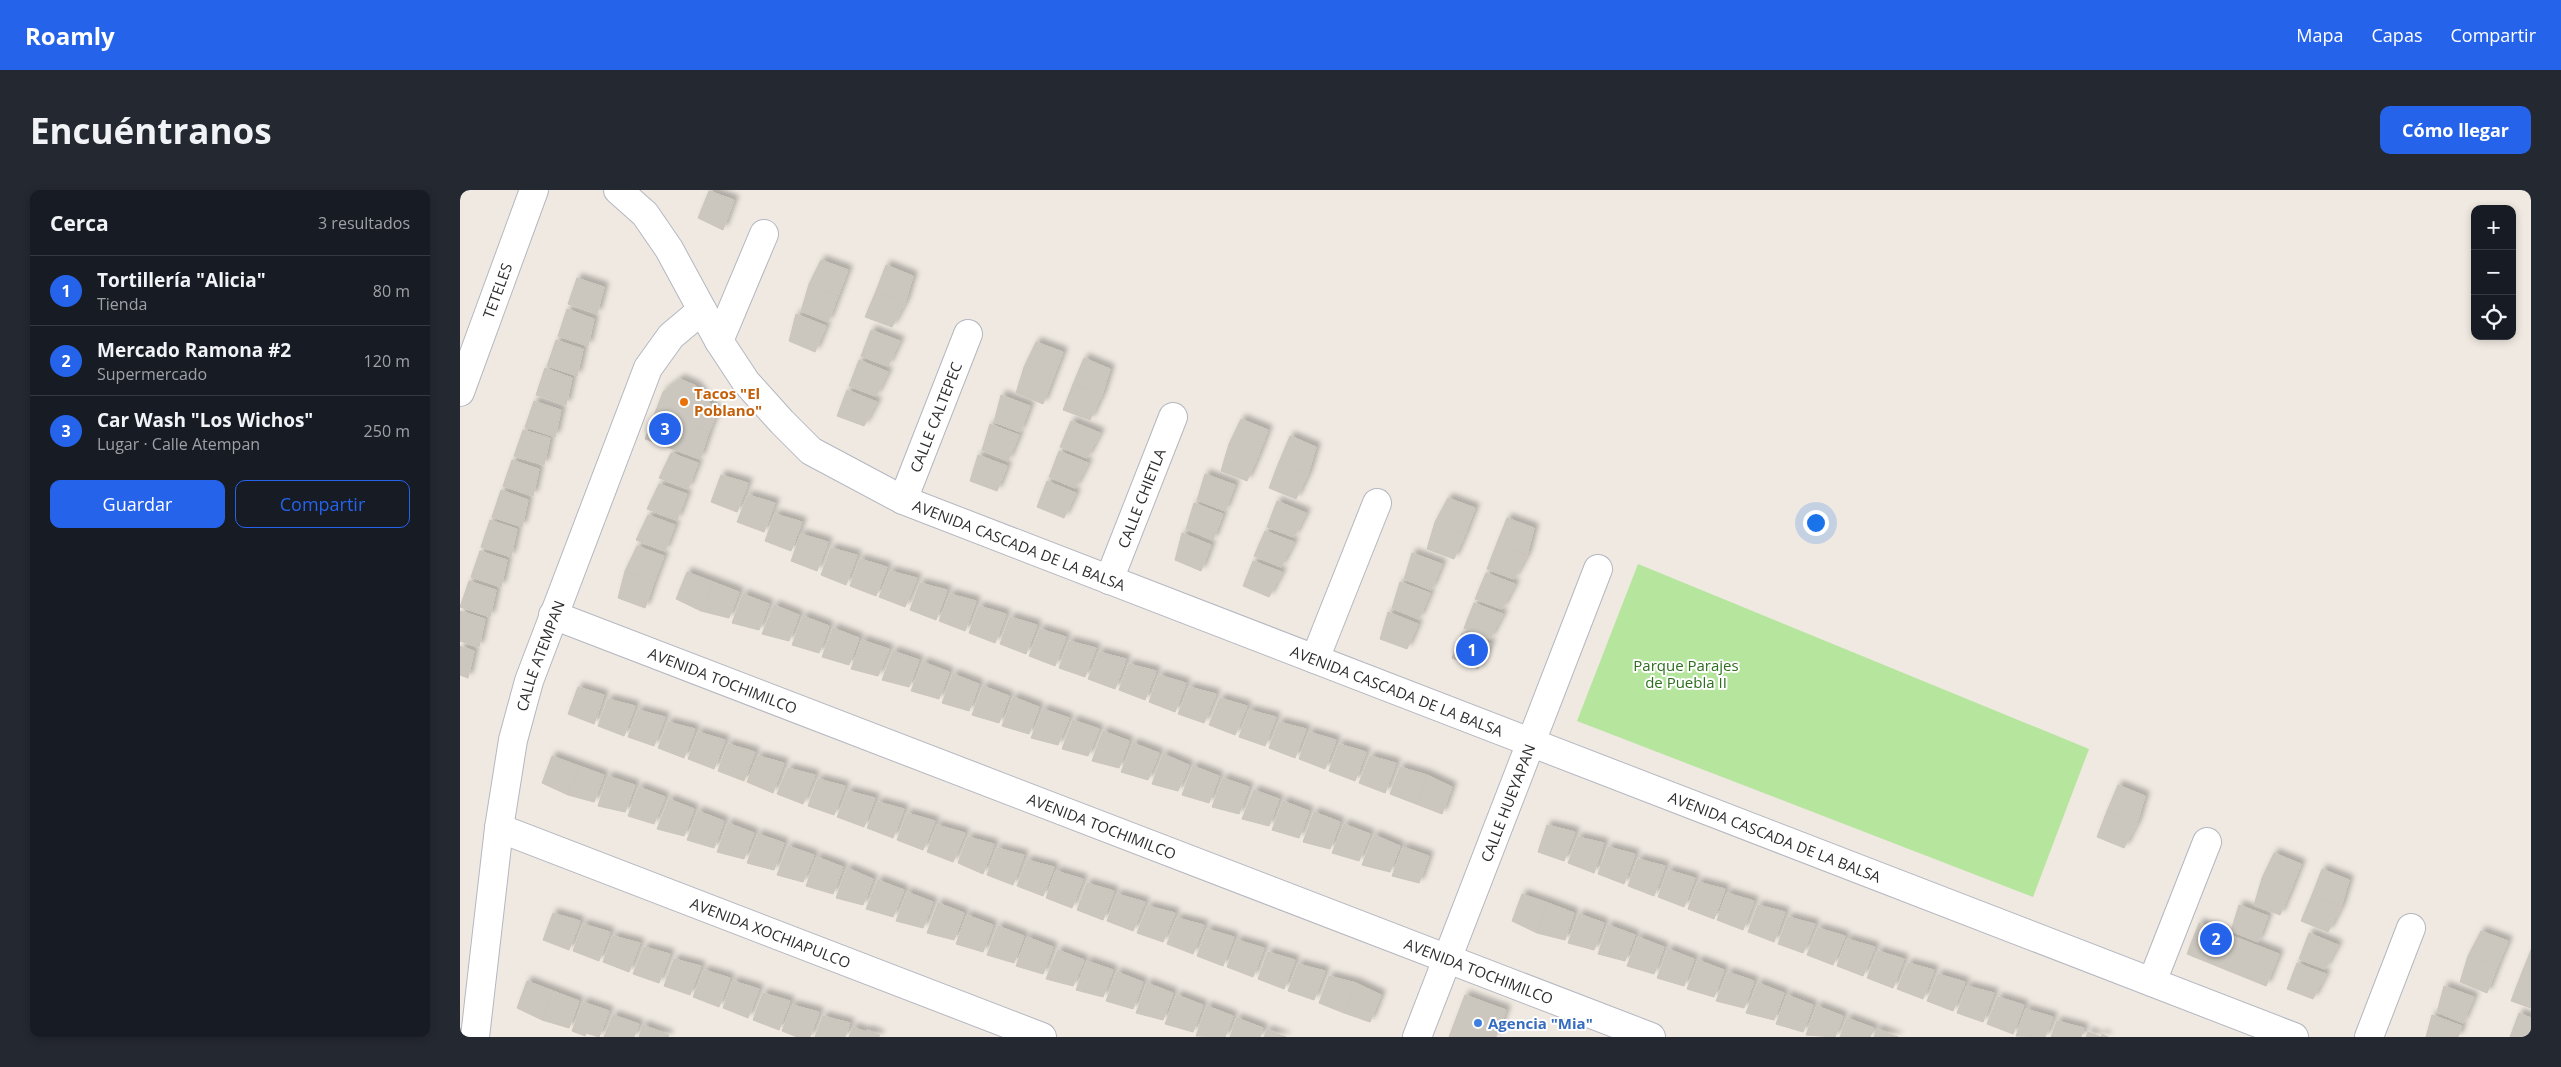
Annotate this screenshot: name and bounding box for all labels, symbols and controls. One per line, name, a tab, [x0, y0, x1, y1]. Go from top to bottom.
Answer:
text: Roamly	[25, 19, 115, 52]
text: Mapa	[2296, 23, 2344, 47]
text: Capas	[2372, 23, 2422, 47]
text: Compartir	[2450, 23, 2536, 47]
button: Cómo llegar	[2380, 106, 2531, 154]
text: Encuéntranos	[30, 107, 272, 154]
map controls	[2471, 205, 2516, 340]
button: +	[2471, 205, 2516, 250]
text: Cerca	[50, 209, 109, 237]
text: 3 resultados	[318, 212, 410, 234]
button: −	[2471, 250, 2516, 295]
street label: TETELES	[478, 260, 516, 321]
text: Tortillería "Alicia"	[97, 267, 266, 293]
text: 1	[61, 280, 71, 302]
text: 80 m	[373, 280, 410, 302]
text: Tienda	[97, 293, 147, 315]
button: locate	[2471, 295, 2516, 340]
text: Mercado Ramona #2	[97, 337, 291, 363]
text: 2	[61, 350, 71, 372]
text: 120 m	[364, 350, 410, 372]
street label: CALLE CALTEPEC	[905, 359, 966, 475]
text: Supermercado	[97, 363, 207, 385]
place label: Tacos "El Poblano"	[694, 383, 762, 420]
marker: Tacos "El Poblano"	[678, 396, 690, 408]
text: Car Wash "Los Wichos"	[97, 407, 313, 433]
pin: 3	[649, 410, 681, 448]
text: 3	[61, 420, 71, 442]
text: 250 m	[364, 420, 410, 442]
text: Lugar · Calle Atempan	[97, 433, 260, 455]
street label: CALLE CHIETLA	[1113, 445, 1170, 551]
button: Guardar	[50, 480, 225, 528]
button: Compartir	[235, 480, 410, 528]
street label: AVENIDA CASCADA DE LA BALSA	[910, 495, 1129, 595]
your location	[1803, 510, 1829, 536]
street label: CALLE ATEMPAN	[511, 597, 569, 713]
pin: 1	[1456, 631, 1488, 669]
street label: AVENIDA CASCADA DE LA BALSA	[1288, 641, 1507, 741]
street label: AVENIDA TOCHIMILCO	[646, 643, 800, 718]
park label: Parque Parajes de Puebla II	[1633, 655, 1739, 692]
street label: CALLE HUEYAPAN	[1476, 741, 1539, 865]
street label: AVENIDA CASCADA DE LA BALSA	[1666, 787, 1884, 887]
street label: AVENIDA TOCHIMILCO	[1025, 788, 1179, 864]
street label: AVENIDA XOCHIAPULCO	[688, 893, 854, 972]
pin: 2	[2200, 920, 2232, 958]
street label: AVENIDA TOCHIMILCO	[1402, 933, 1556, 1009]
place label: Agencia "Mia"	[1488, 1013, 1593, 1033]
marker: Agencia "Mia"	[1472, 1017, 1484, 1029]

